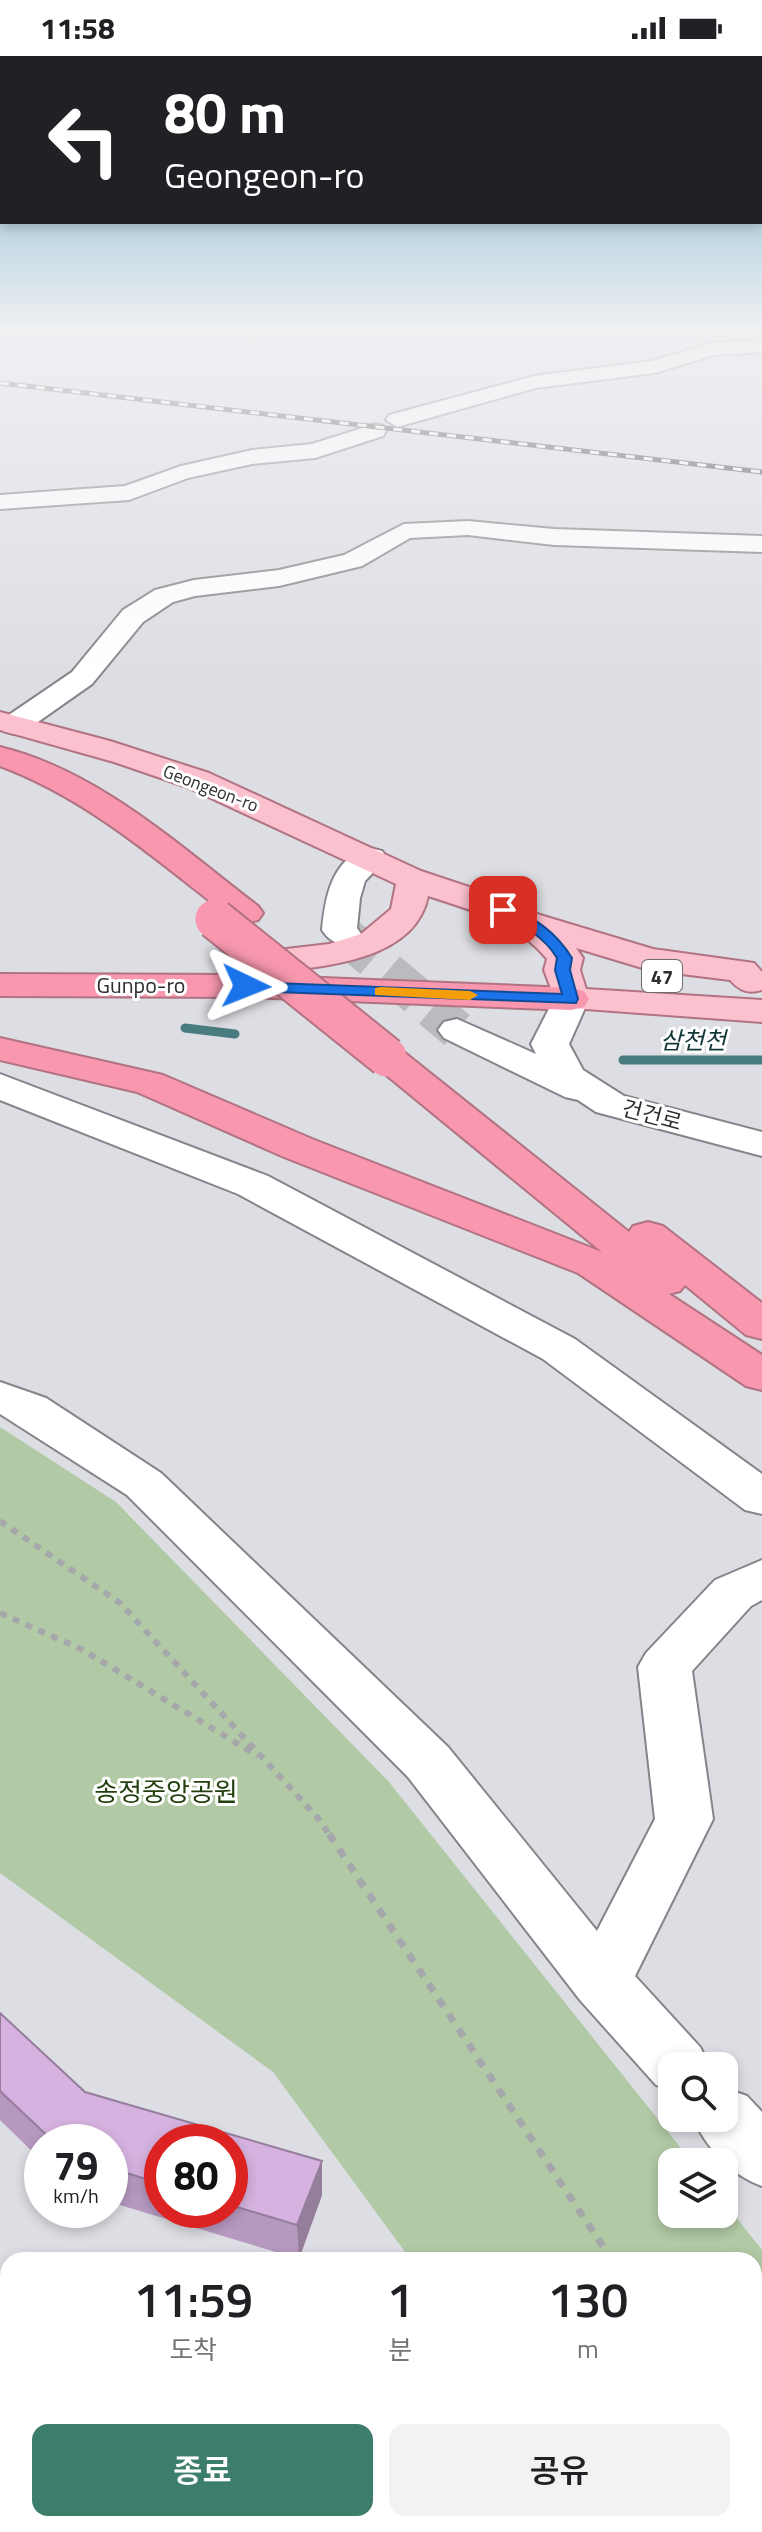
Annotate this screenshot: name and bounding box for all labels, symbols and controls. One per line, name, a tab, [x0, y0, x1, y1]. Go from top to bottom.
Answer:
text: 11:58	[40, 5, 115, 51]
text: 80 m	[164, 70, 286, 155]
icon: left	[32, 88, 136, 192]
text: Geongeon-ro	[164, 147, 365, 202]
street label: Geongeon-ro	[159, 757, 263, 819]
pin	[469, 876, 537, 944]
icon: arrive	[481, 888, 525, 932]
position arrow	[204, 944, 288, 1028]
road number: 47	[642, 960, 682, 992]
street label: Gunpo-ro	[97, 968, 185, 1002]
water label: 삼천천	[660, 1022, 729, 1058]
street label: 건건로	[618, 1091, 686, 1139]
park label: 송정중앙공원	[94, 1772, 238, 1811]
map controls	[658, 2052, 738, 2228]
button: search	[658, 2052, 738, 2132]
speed limit sign: 80	[144, 2124, 248, 2228]
text: 79	[54, 2135, 98, 2196]
button: layers	[658, 2148, 738, 2228]
text: km/h	[53, 2180, 99, 2211]
text: 11:59	[134, 2263, 253, 2336]
text: 1	[387, 2263, 414, 2336]
text: 130	[547, 2263, 628, 2336]
text: m	[577, 2329, 599, 2368]
text: 도착	[169, 2330, 217, 2369]
text: 분	[388, 2330, 412, 2369]
button: 종료	[32, 2424, 373, 2516]
button: 공유	[389, 2424, 730, 2516]

